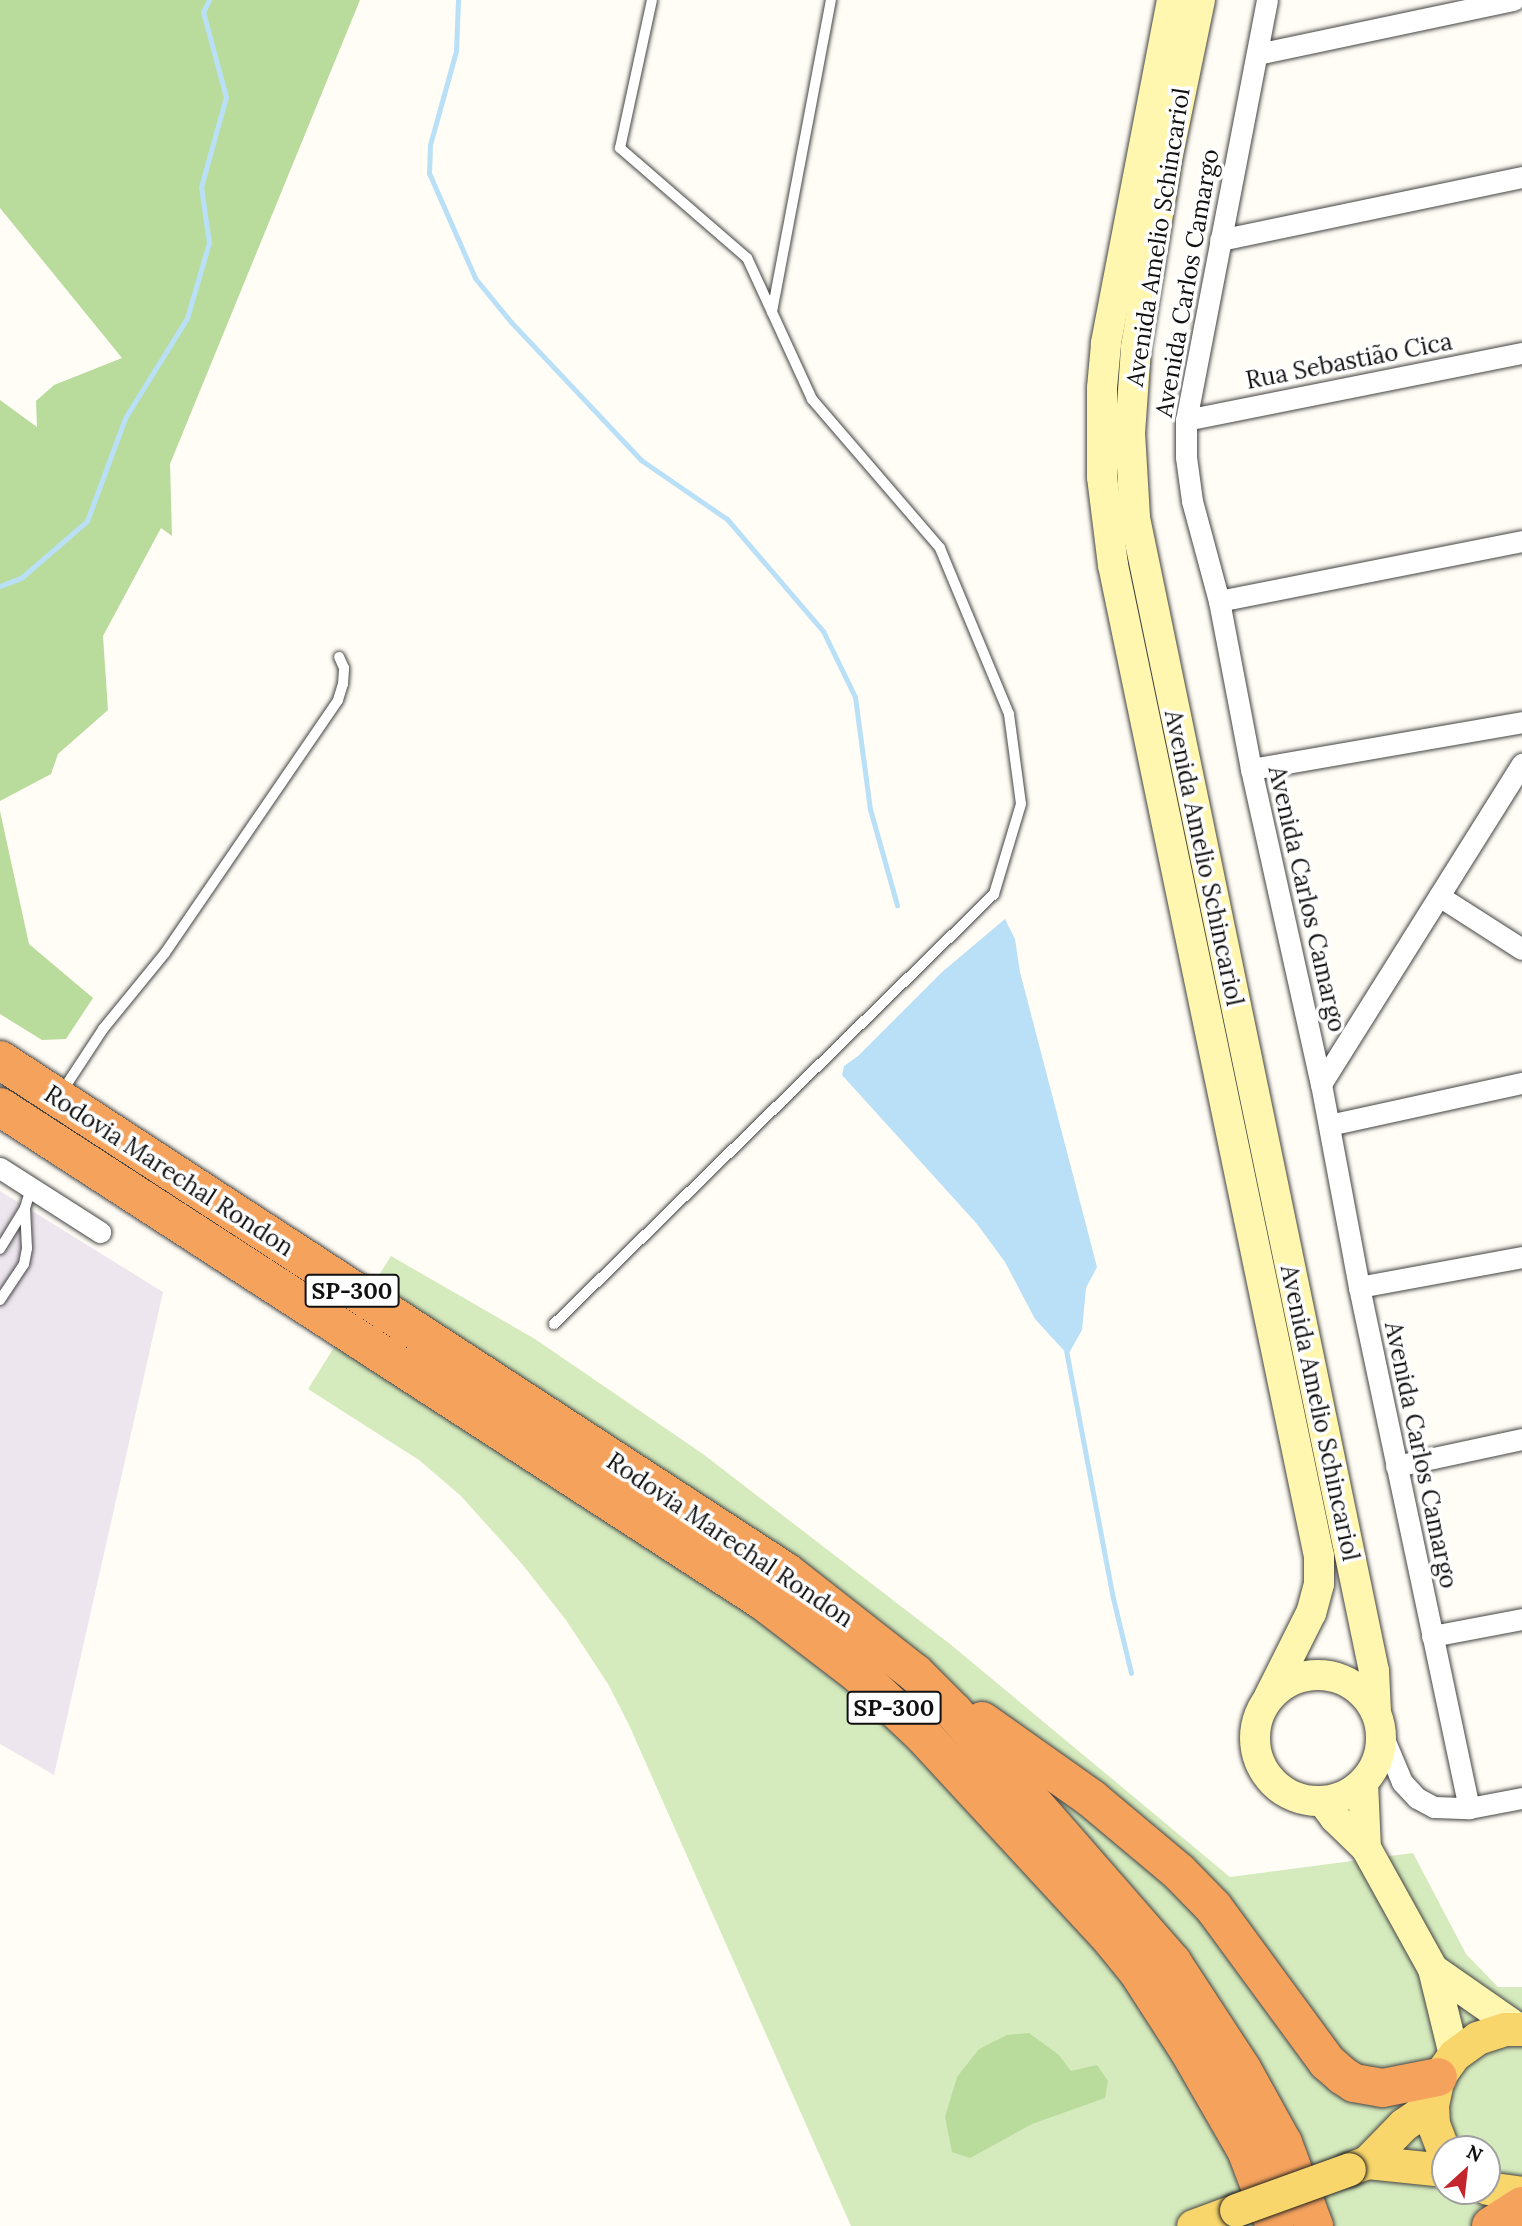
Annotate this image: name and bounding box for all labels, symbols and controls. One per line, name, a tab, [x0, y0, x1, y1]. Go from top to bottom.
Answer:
street label: Avenida Amelio Schincariol	[1120, 86, 1196, 388]
street label: Avenida Carlos Camargo	[1149, 147, 1225, 419]
street label: Rua Sebastião Cica	[1243, 327, 1455, 395]
street label: Avenida Amelio Schincariol	[1159, 707, 1249, 1009]
street label: Avenida Carlos Camargo	[1262, 763, 1352, 1035]
street label: Rodovia Marechal Rondon	[39, 1080, 299, 1262]
street label: Avenida Amelio Schincariol	[1275, 1262, 1365, 1564]
road number: SP-300	[303, 1272, 401, 1310]
street label: Avenida Carlos Camargo	[1379, 1319, 1463, 1591]
street label: Rodovia Marechal Rondon	[601, 1447, 859, 1633]
road number: SP-300	[845, 1688, 943, 1728]
north arrow	[1431, 2135, 1501, 2205]
text: N	[1463, 2139, 1487, 2167]

